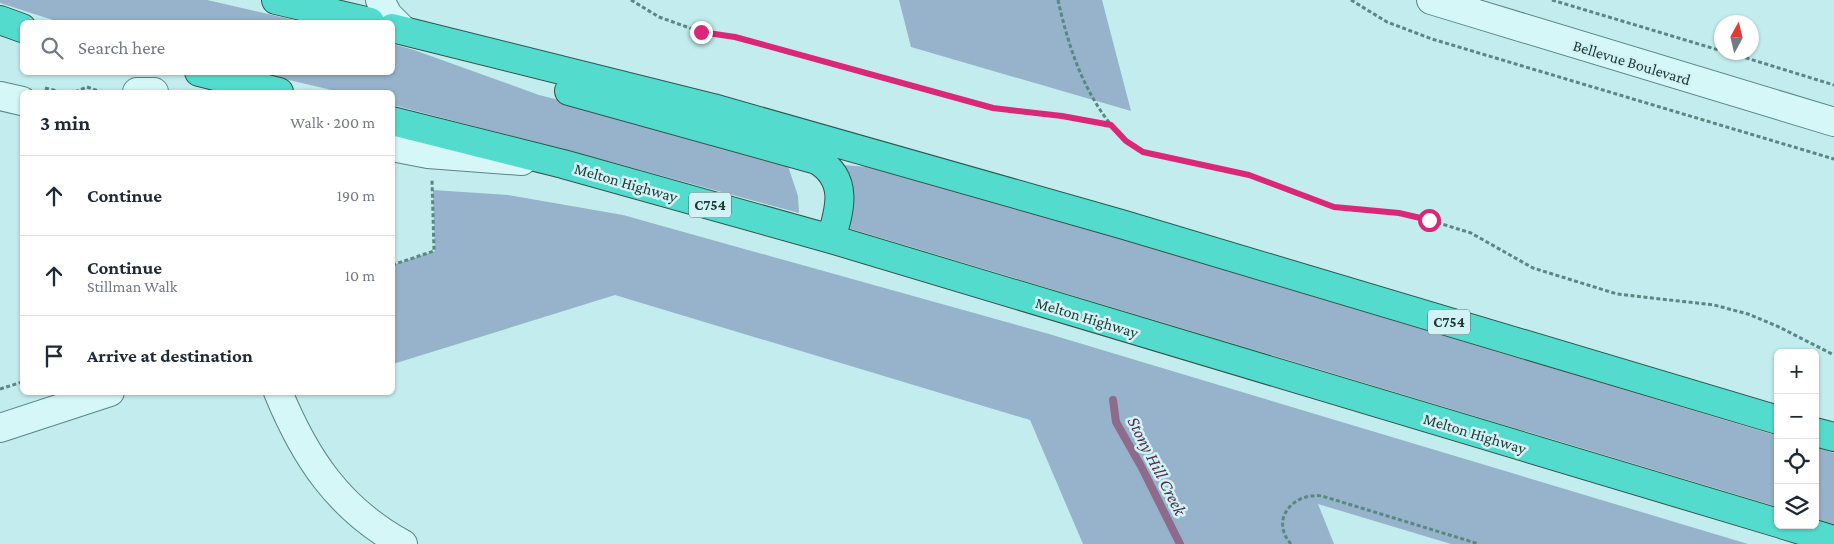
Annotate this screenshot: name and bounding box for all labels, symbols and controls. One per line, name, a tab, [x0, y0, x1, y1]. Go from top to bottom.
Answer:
north arrow	[1714, 15, 1759, 60]
search box	[20, 20, 395, 75]
route end	[690, 21, 713, 44]
icon: search	[38, 34, 66, 62]
text: Search here	[78, 37, 165, 58]
street label: Bellevue Boulevard	[1571, 37, 1693, 89]
text: 3 min	[40, 111, 90, 135]
text: Walk · 200 m	[290, 114, 375, 131]
street label: Melton Highway	[572, 160, 680, 206]
icon: ahead	[40, 182, 68, 210]
text: Continue	[87, 185, 162, 206]
text: 190 m	[337, 187, 375, 204]
road number: C754	[689, 192, 731, 218]
route start	[1418, 209, 1441, 232]
text: Continue	[87, 257, 162, 278]
icon: ahead	[40, 262, 68, 290]
text: 10 m	[345, 267, 375, 284]
text: Stillman Walk	[87, 278, 177, 295]
street label: Melton Highway	[1033, 294, 1141, 342]
road number: C754	[1428, 310, 1470, 334]
icon: arrive	[40, 342, 68, 370]
text: Arrive at destination	[87, 345, 253, 366]
map controls	[1774, 349, 1819, 529]
button: +	[1774, 349, 1819, 394]
button: −	[1774, 394, 1819, 439]
street label: Melton Highway	[1421, 410, 1529, 458]
water label: Stony Hill Creek	[1124, 413, 1191, 520]
button: locate	[1774, 439, 1819, 484]
button: layers	[1774, 484, 1819, 529]

